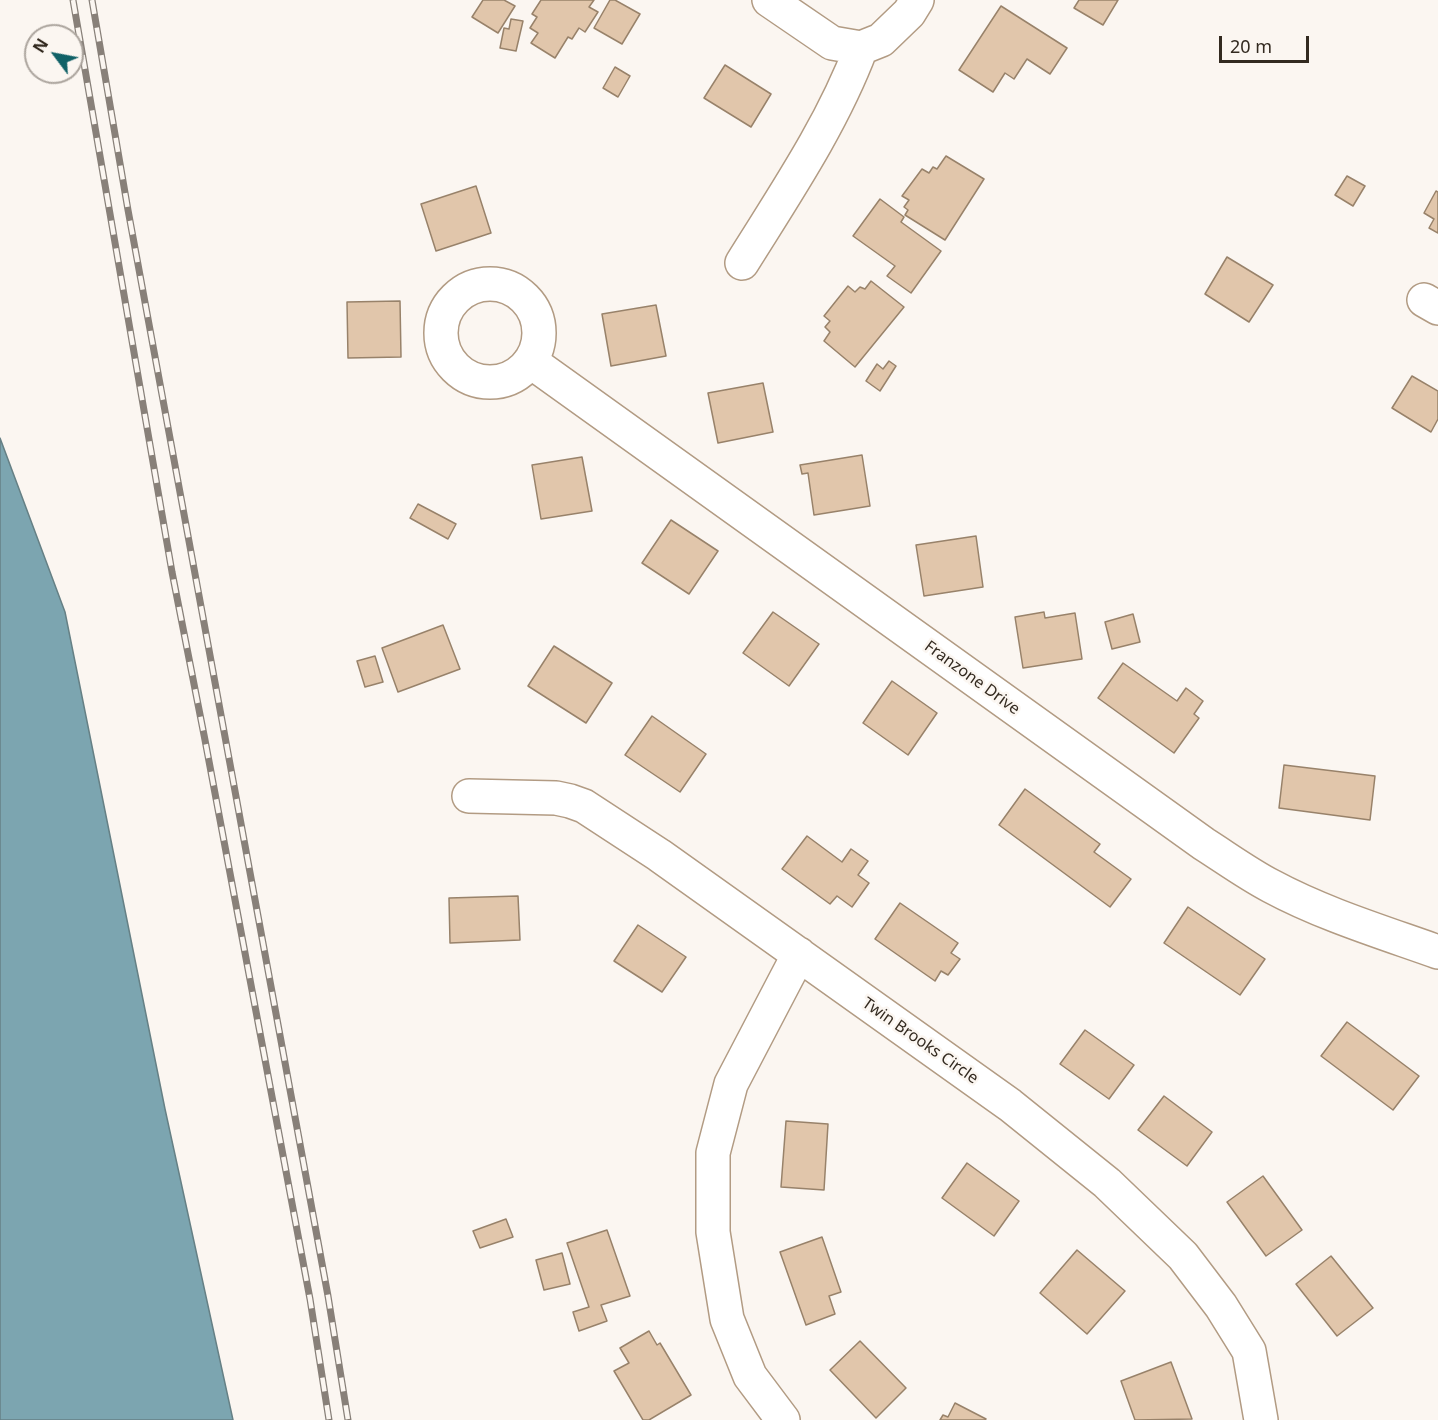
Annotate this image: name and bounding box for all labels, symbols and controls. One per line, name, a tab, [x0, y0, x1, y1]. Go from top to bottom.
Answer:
north arrow	[24, 24, 84, 84]
scale bar	[1222, 24, 1312, 62]
text: N	[28, 34, 53, 57]
text: 20 m	[1230, 34, 1272, 58]
street label: Franzone Drive	[921, 637, 1023, 719]
street label: Twin Brooks Circle	[858, 994, 982, 1088]

